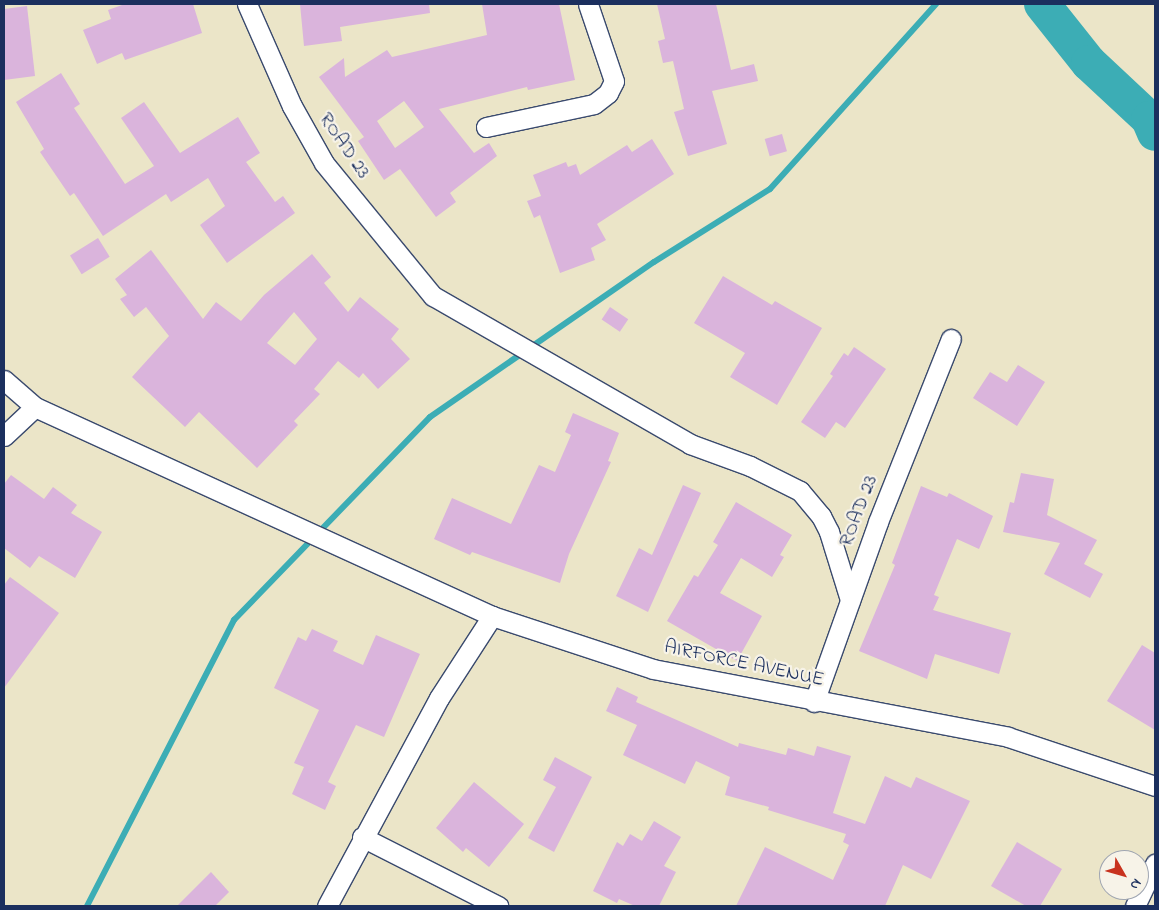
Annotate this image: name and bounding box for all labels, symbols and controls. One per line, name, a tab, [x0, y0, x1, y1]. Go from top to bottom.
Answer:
street label: ROAD 23	[313, 108, 375, 184]
street label: ROAD 23	[834, 472, 884, 550]
street label: AIRFORCE AVENUE	[662, 635, 826, 693]
north arrow	[1099, 850, 1149, 900]
text: N	[1124, 874, 1147, 894]

